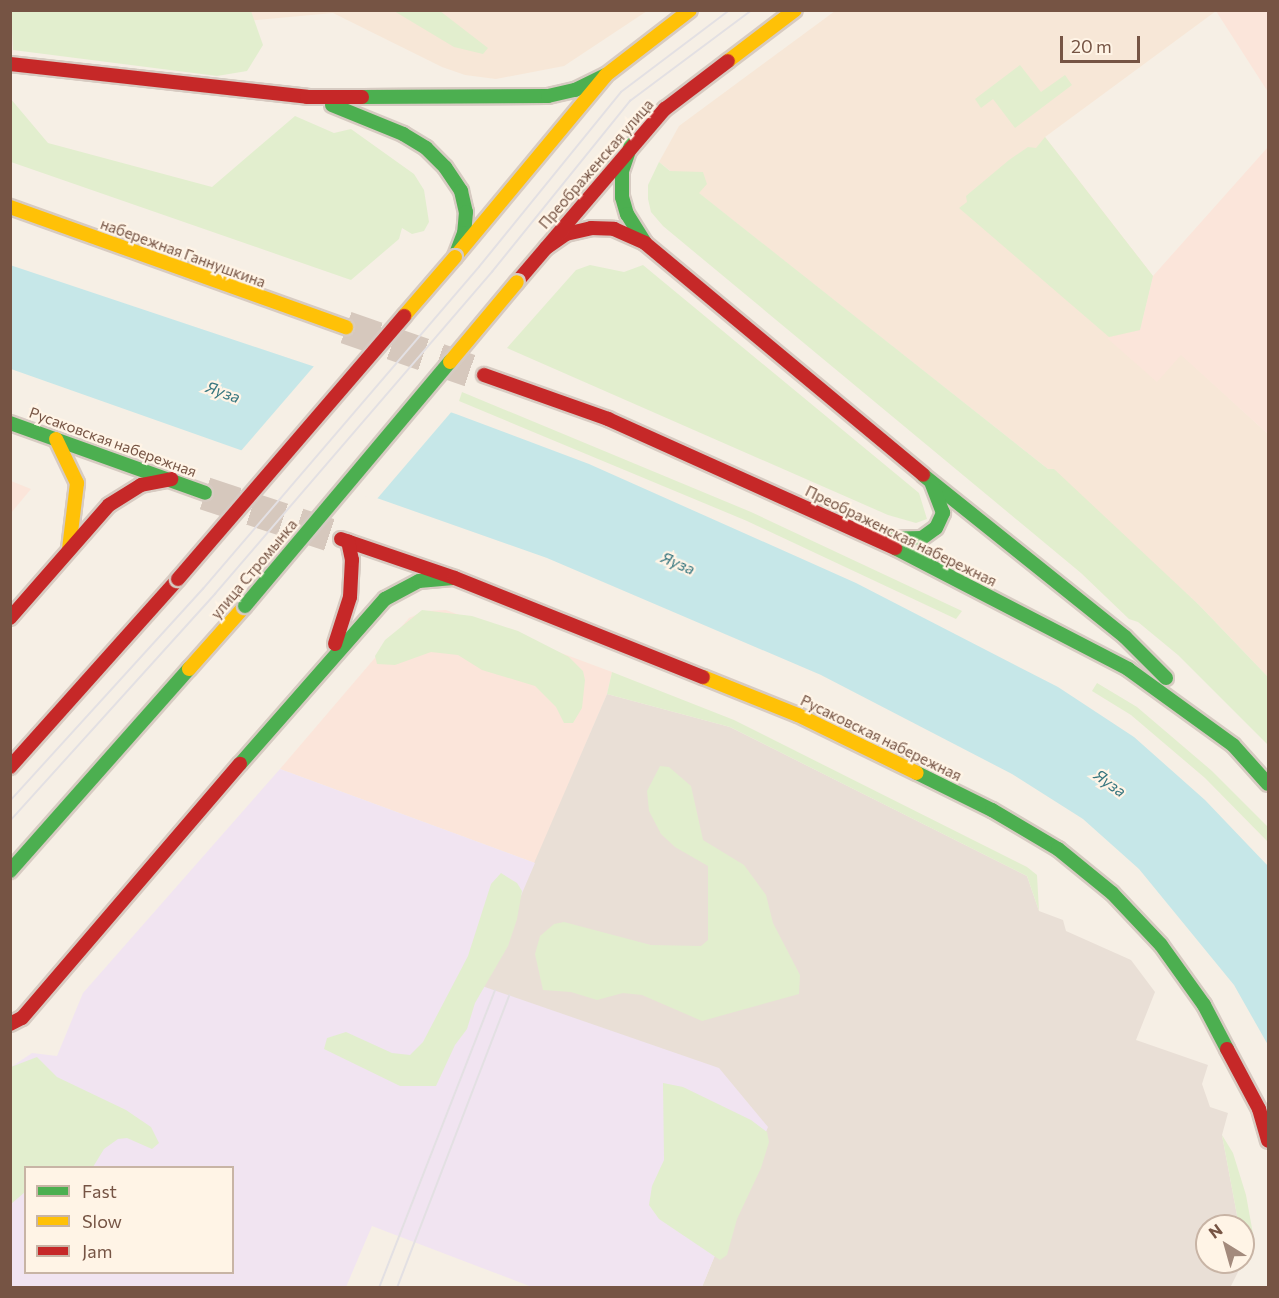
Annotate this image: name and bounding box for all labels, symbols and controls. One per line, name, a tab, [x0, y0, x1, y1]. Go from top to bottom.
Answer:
scale bar	[1063, 24, 1142, 62]
text: 20 m	[1071, 35, 1112, 57]
street label: Преображенская улица	[535, 96, 657, 232]
street label: набережная Ганнушкина	[98, 215, 268, 291]
water label: Яуза	[203, 377, 243, 407]
street label: Русаковская набережная	[27, 403, 199, 481]
street label: Преображенская набережная	[802, 482, 1000, 590]
street label: улица Стромынка	[207, 515, 301, 623]
water label: Яуза	[658, 547, 698, 579]
street label: Русаковская набережная	[798, 691, 964, 785]
water label: Яуза	[1090, 765, 1130, 801]
legend	[24, 1166, 234, 1274]
text: Fast	[82, 1180, 117, 1202]
text: Slow	[82, 1210, 122, 1232]
north arrow	[1195, 1214, 1255, 1274]
text: N	[1205, 1220, 1226, 1242]
text: Jam	[82, 1240, 112, 1262]

